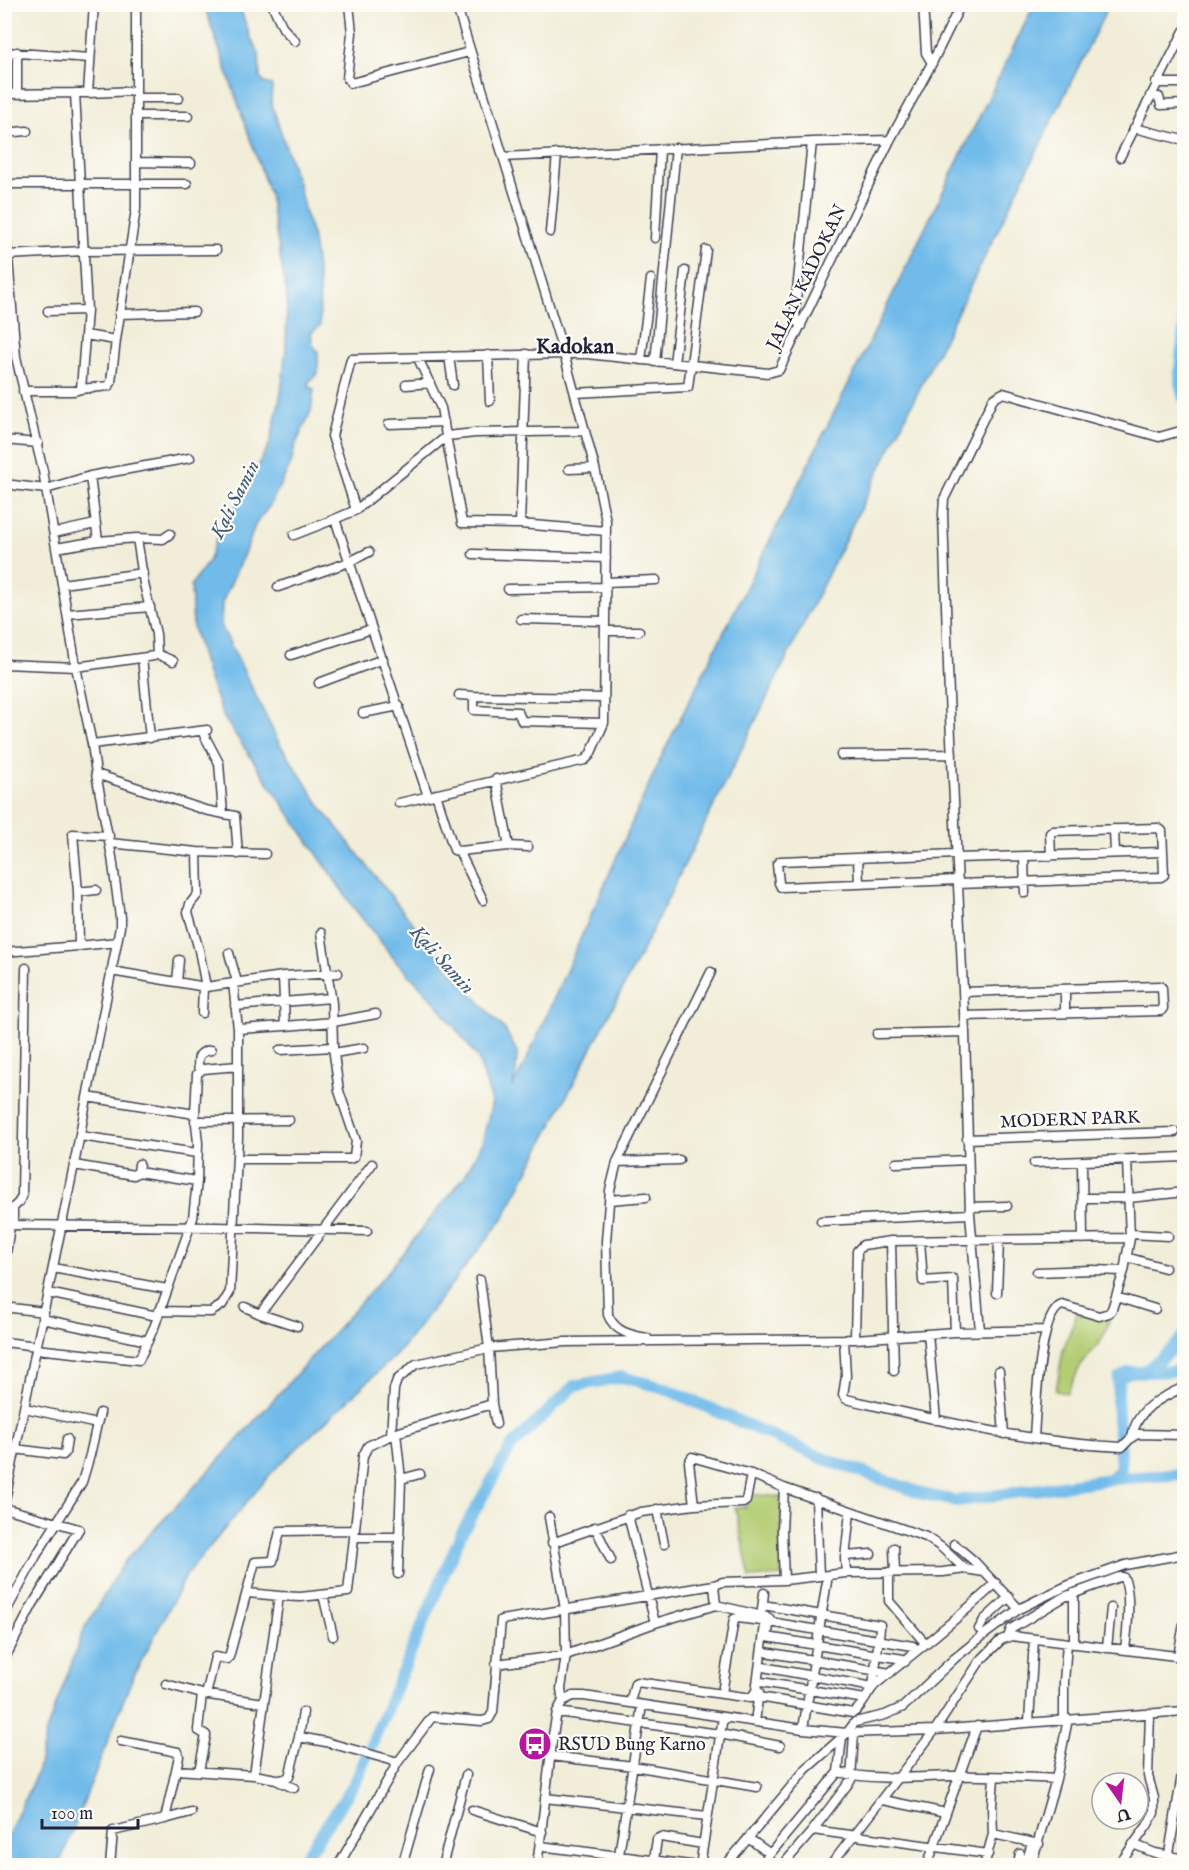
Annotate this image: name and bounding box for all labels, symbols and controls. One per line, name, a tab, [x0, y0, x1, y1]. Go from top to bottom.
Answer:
street label: JALAN KADOKAN	[761, 201, 853, 356]
district label: Kadokan	[536, 334, 614, 361]
water label: Kali Samin	[204, 456, 266, 544]
water label: Kali Samin	[404, 919, 480, 1000]
street label: MODERN PARK	[1000, 1107, 1141, 1134]
bus stop icon: RSUD Bung Karno	[517, 1726, 553, 1762]
place label: RSUD Bung Karno	[558, 1734, 706, 1757]
north arrow	[1090, 1771, 1150, 1831]
scale bar	[42, 1792, 138, 1830]
text: U	[1114, 1802, 1133, 1825]
text: 100 m	[51, 1803, 93, 1826]

